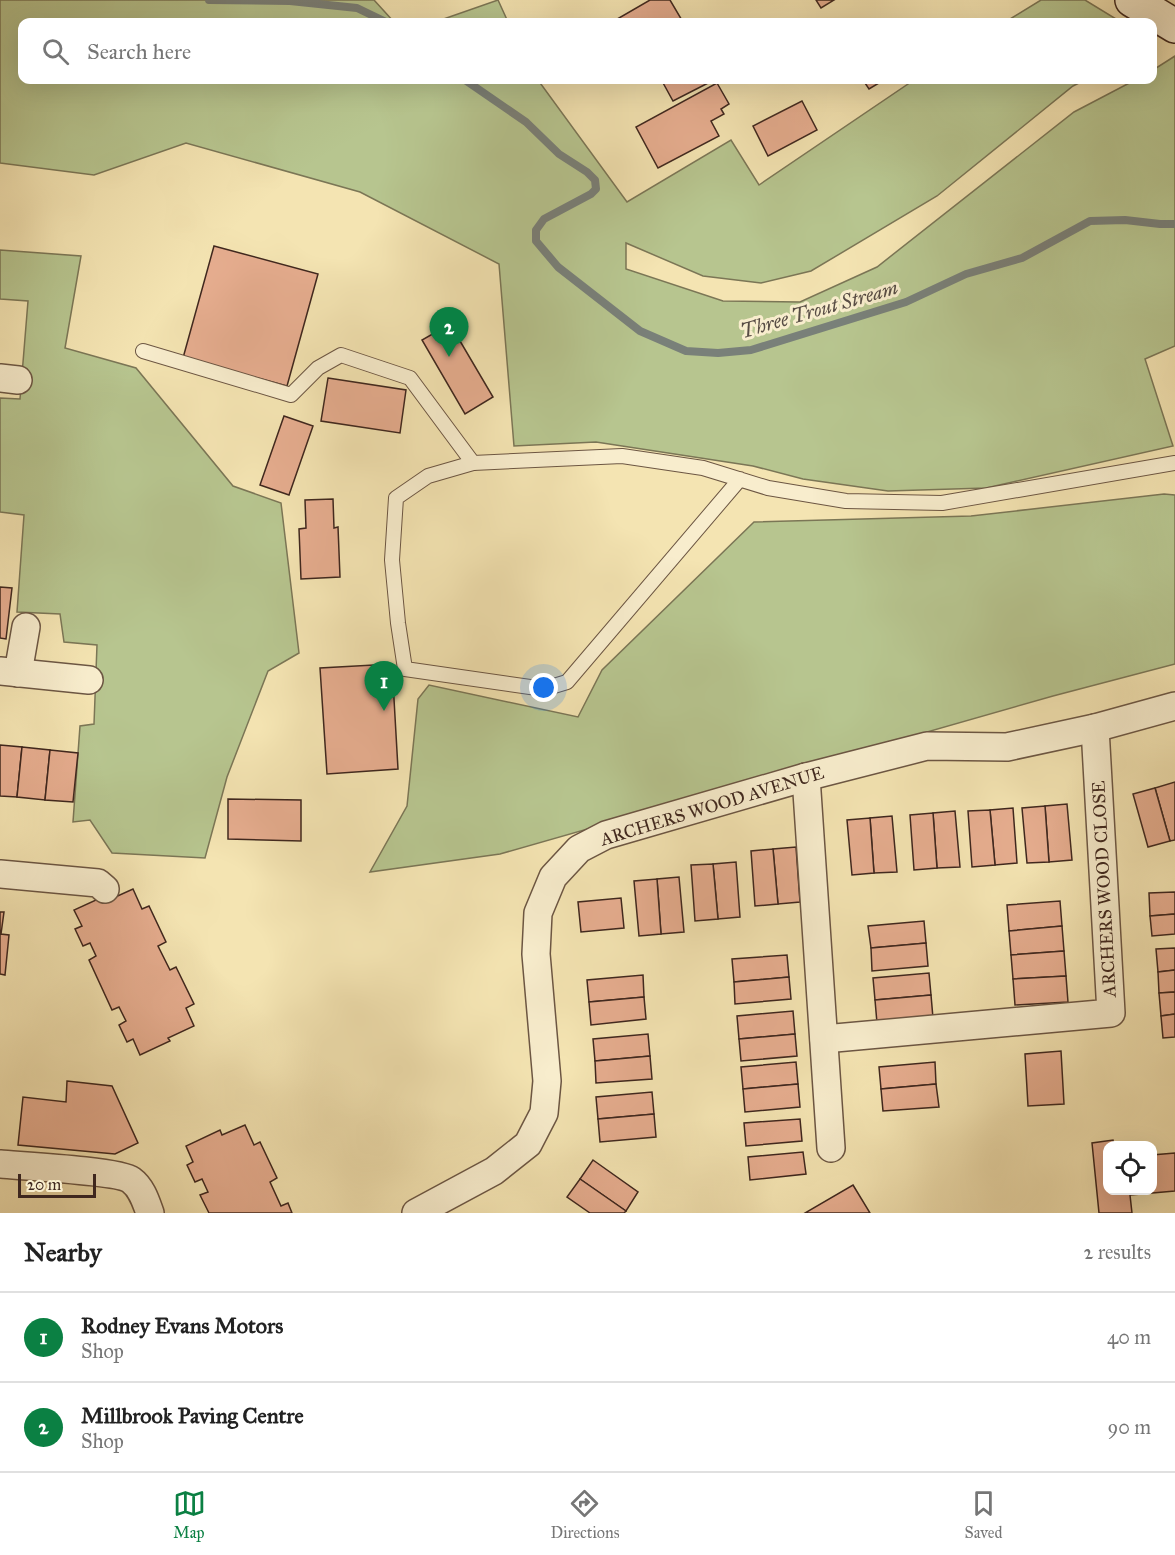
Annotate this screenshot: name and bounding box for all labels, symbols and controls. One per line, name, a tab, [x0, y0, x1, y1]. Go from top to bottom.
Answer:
search box	[18, 18, 1157, 84]
icon: search	[39, 35, 72, 68]
text: Search here	[87, 38, 191, 65]
water label: Three Trout Stream	[737, 275, 901, 343]
pin: 2	[430, 308, 468, 357]
pin: 1	[364, 662, 404, 711]
your location	[529, 673, 558, 702]
street label: ARCHERS WOOD AVENUE	[596, 761, 827, 851]
street label: ARCHERS WOOD CLOSE	[1087, 780, 1121, 999]
map controls	[1103, 1141, 1157, 1195]
button: locate	[1103, 1141, 1157, 1195]
scale bar	[18, 1171, 96, 1198]
text: 20 m	[27, 1175, 61, 1194]
text: Nearby	[24, 1236, 102, 1268]
text: 2 results	[1083, 1240, 1151, 1264]
text: Rodney Evans Motors	[81, 1312, 283, 1339]
text: 1	[40, 1325, 47, 1349]
text: 40 m	[1107, 1325, 1151, 1349]
text: Shop	[81, 1339, 124, 1363]
text: Millbrook Paving Centre	[81, 1402, 304, 1429]
text: 2	[39, 1415, 48, 1439]
text: 90 m	[1108, 1415, 1151, 1439]
text: Shop	[81, 1429, 124, 1453]
tab: Map	[173, 1487, 206, 1542]
tab: Directions	[551, 1487, 619, 1542]
tab: Saved	[964, 1487, 1002, 1542]

